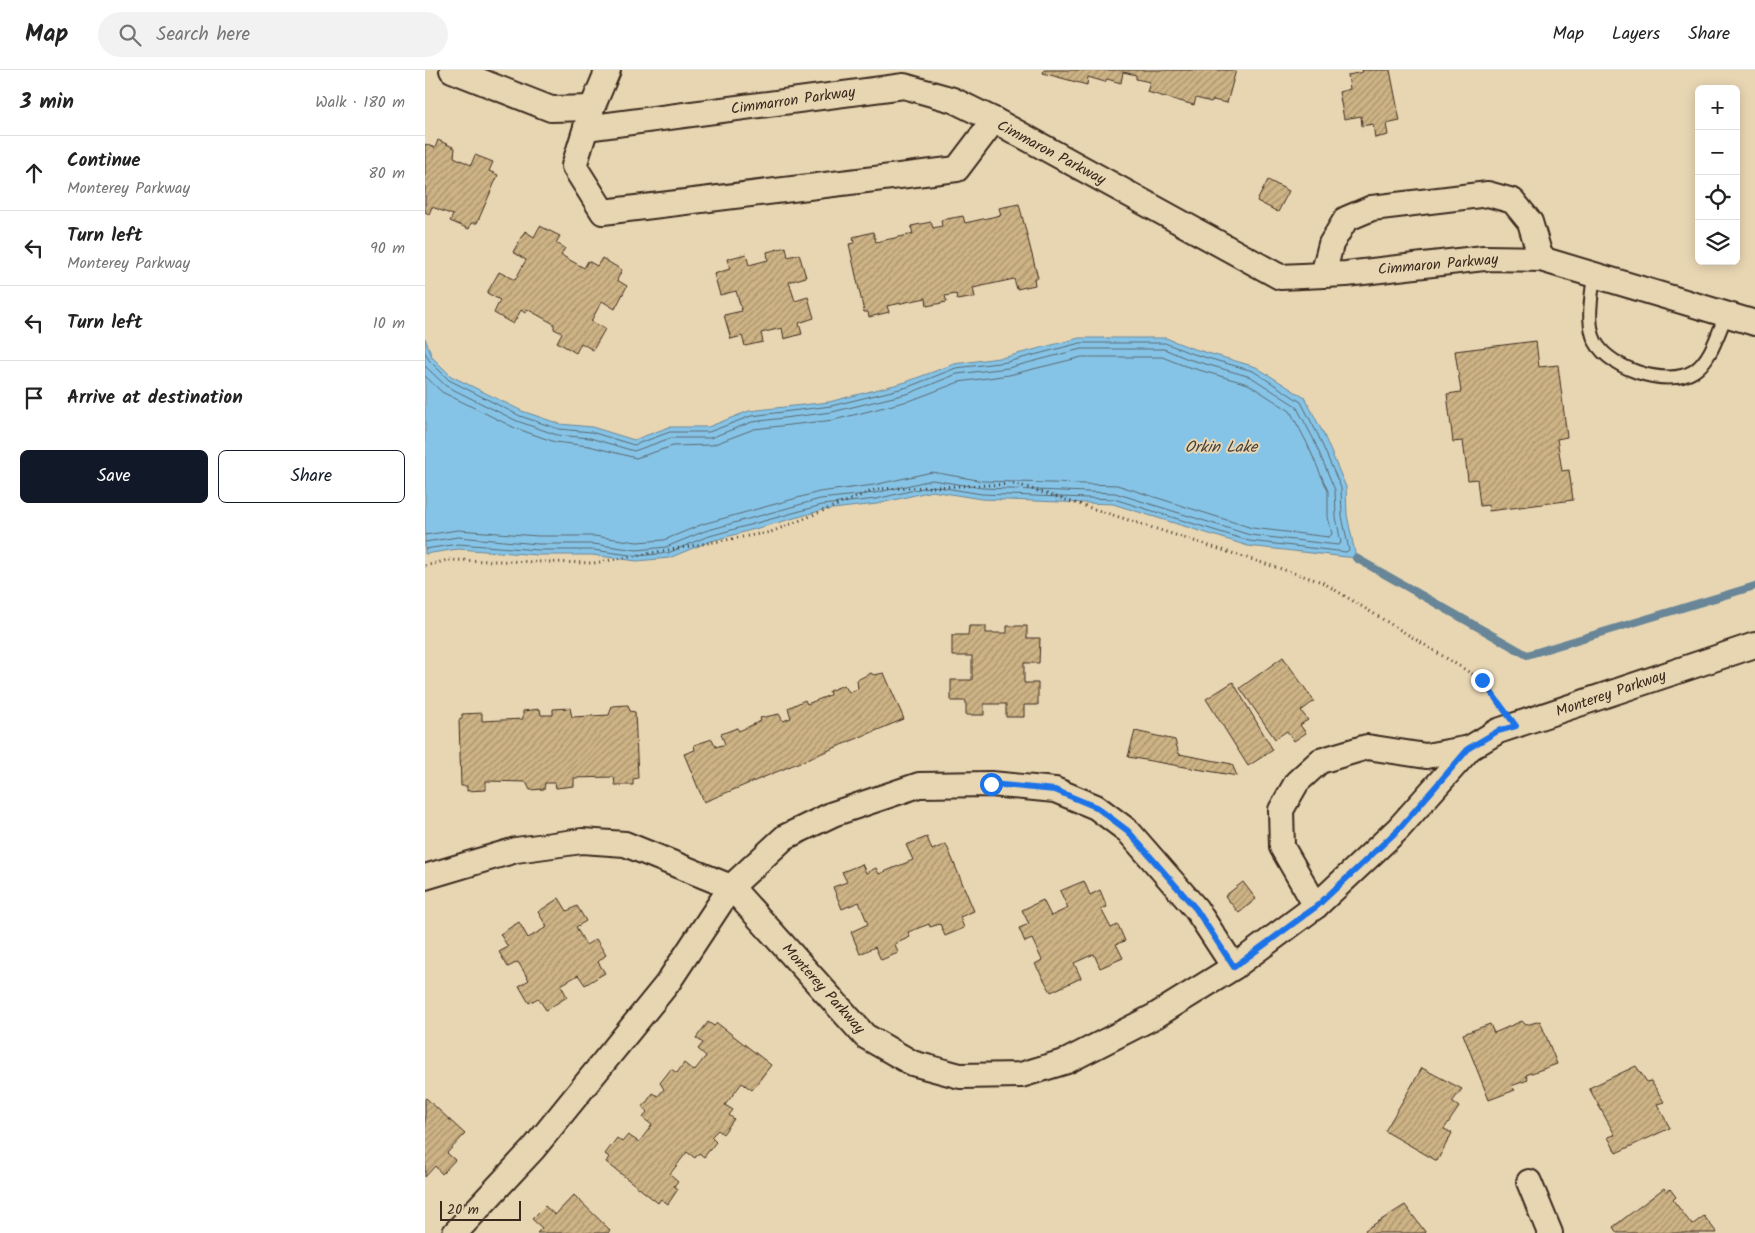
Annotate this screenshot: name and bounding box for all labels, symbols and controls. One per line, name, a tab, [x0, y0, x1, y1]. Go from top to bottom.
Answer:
search box	[98, 12, 448, 57]
text: Map	[25, 15, 68, 54]
text: Search here	[156, 20, 250, 50]
text: Map	[1553, 20, 1584, 49]
text: Layers	[1612, 20, 1660, 49]
text: Share	[1688, 20, 1730, 49]
icon: search	[116, 21, 144, 49]
street label: Cimmarron Parkway	[729, 80, 858, 122]
map controls	[1695, 85, 1740, 265]
button: +	[1695, 85, 1740, 130]
text: 3 min	[20, 86, 74, 119]
text: Walk · 180 m	[315, 90, 405, 115]
street label: Cimmaron Parkway	[992, 114, 1111, 192]
button: −	[1695, 130, 1740, 175]
text: Continue	[67, 146, 140, 176]
icon: ahead	[20, 159, 48, 187]
text: 80 m	[368, 161, 405, 186]
button: locate	[1695, 175, 1740, 220]
text: Monterey Parkway	[67, 176, 190, 201]
button: layers	[1695, 220, 1740, 265]
text: Turn left	[67, 221, 142, 251]
icon: left	[20, 234, 48, 262]
text: 90 m	[370, 236, 405, 261]
street label: Cimmaron Parkway	[1377, 248, 1500, 282]
text: Monterey Parkway	[67, 251, 190, 276]
text: Turn left	[67, 308, 142, 338]
icon: left	[20, 309, 48, 337]
text: 10 m	[373, 311, 405, 336]
text: Arrive at destination	[67, 383, 243, 413]
icon: arrive	[20, 384, 48, 412]
water label: Orkin Lake	[1185, 435, 1259, 460]
button: Save	[20, 450, 208, 503]
button: Share	[218, 450, 405, 503]
street label: Monterey Parkway	[1553, 664, 1670, 724]
route end	[1471, 669, 1494, 692]
route start	[980, 773, 1003, 796]
street label: Monterey Parkway	[776, 938, 871, 1041]
scale bar	[440, 1198, 521, 1221]
text: 20 m	[447, 1199, 479, 1221]

